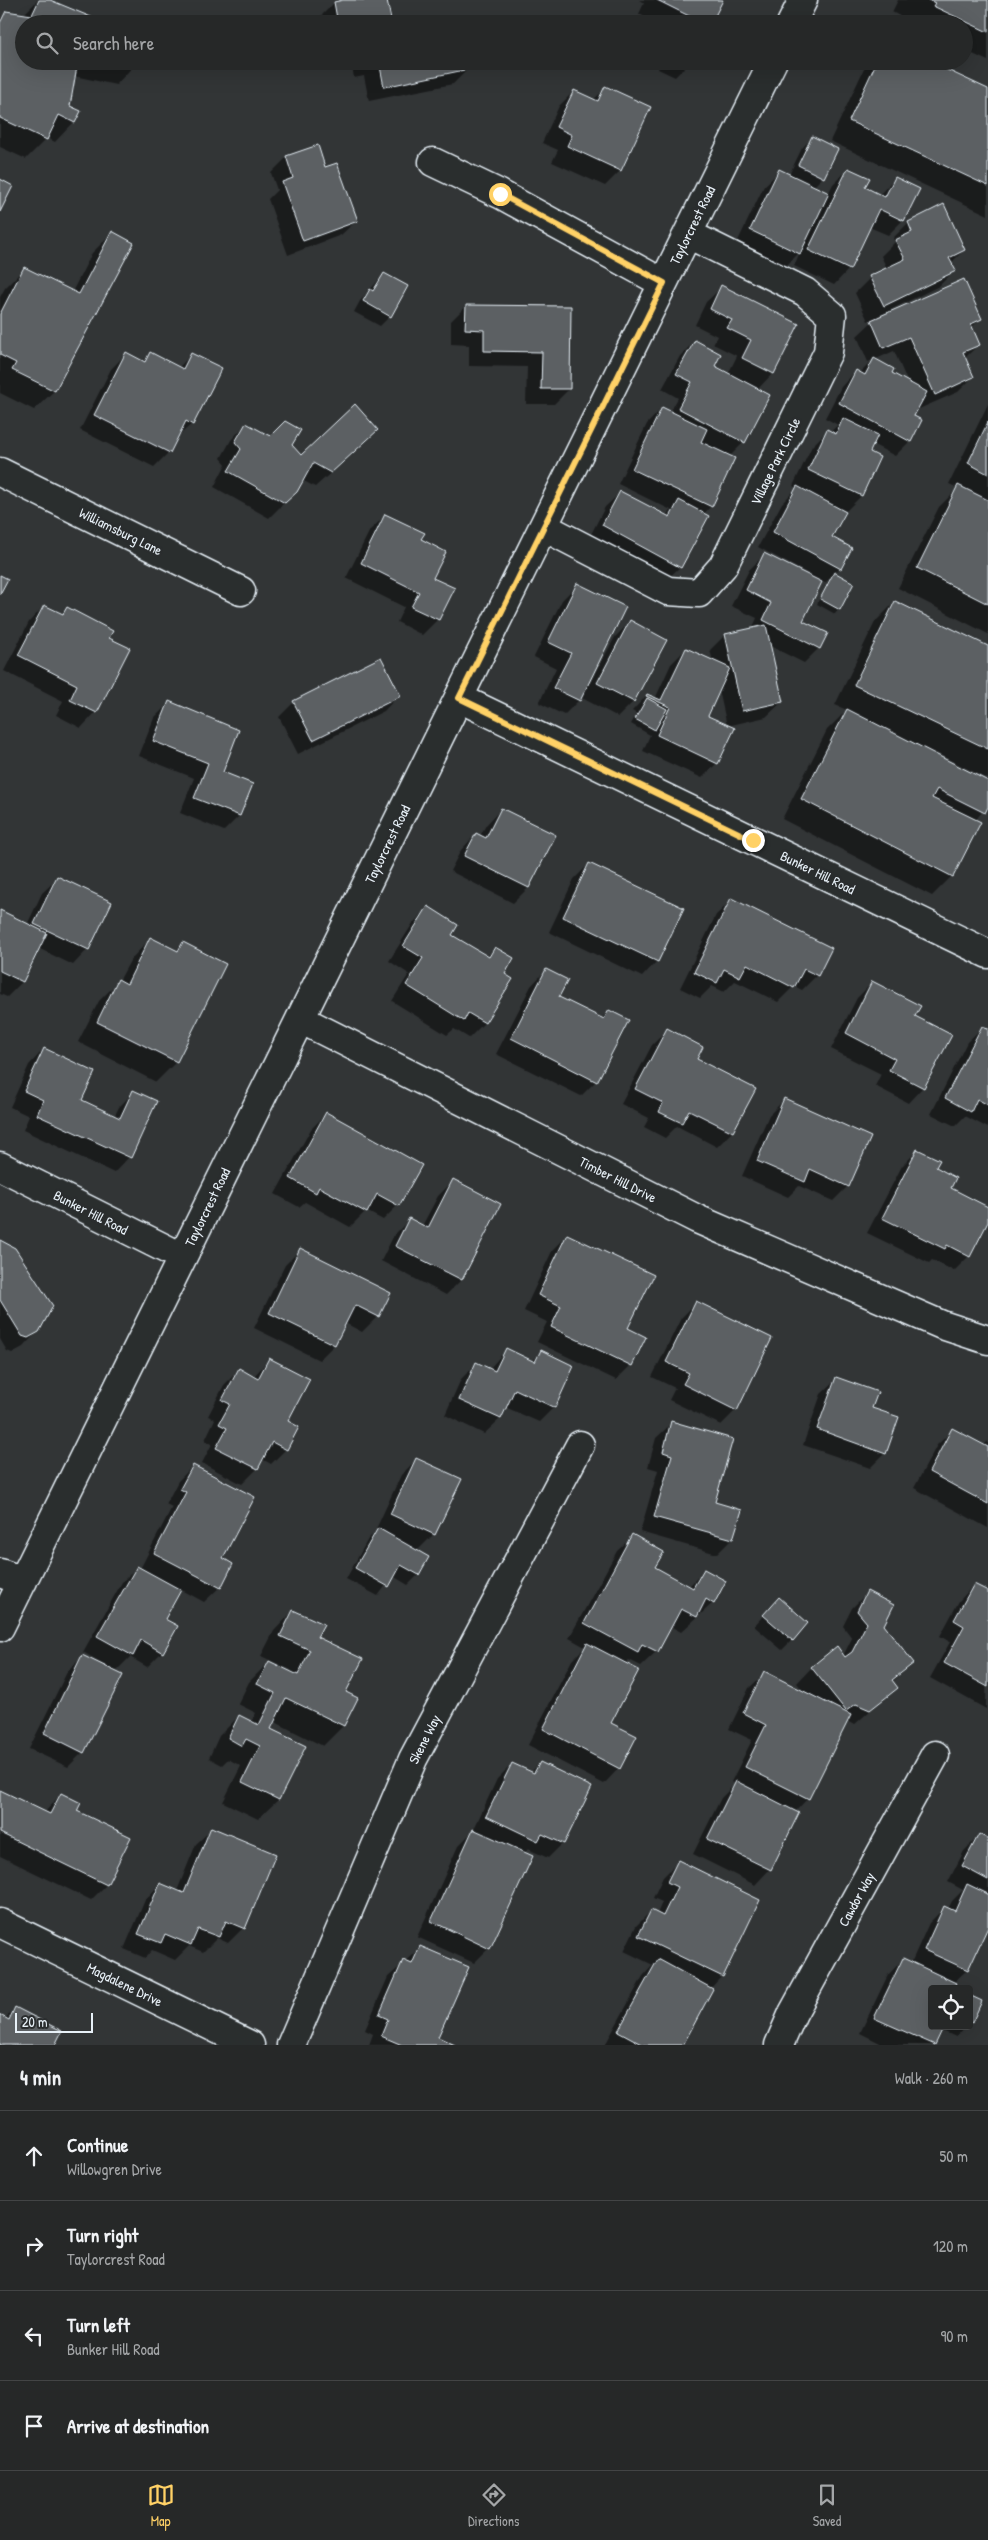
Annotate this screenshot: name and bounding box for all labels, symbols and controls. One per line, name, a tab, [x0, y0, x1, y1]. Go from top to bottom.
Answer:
search box	[15, 15, 973, 70]
icon: search	[33, 29, 61, 57]
text: Search here	[73, 30, 154, 56]
street label: Taylorcrest Road	[665, 182, 720, 268]
route start	[489, 183, 512, 206]
street label: Village Park Circle	[746, 414, 805, 508]
street label: Williamsburg Lane	[76, 503, 166, 560]
street label: Taylorcrest Road	[360, 801, 415, 887]
route end	[742, 829, 765, 852]
street label: Bunker Hill Road	[777, 846, 859, 899]
street label: Timber Hill Drive	[576, 1151, 660, 1207]
street label: Taylorcrest Road	[180, 1164, 235, 1250]
street label: Bunker Hill Road	[51, 1185, 132, 1239]
street label: Skene Way	[404, 1711, 445, 1767]
street label: Cawdor Way	[833, 1868, 880, 1930]
street label: Magdalene Drive	[84, 1958, 166, 2012]
map controls	[928, 1985, 973, 2030]
button: locate	[928, 1985, 973, 2030]
scale bar	[15, 2010, 92, 2033]
text: 20 m	[22, 2012, 48, 2031]
text: 4 min	[20, 2063, 61, 2092]
text: Walk · 260 m	[895, 2067, 968, 2089]
text: Continue	[67, 2132, 128, 2158]
icon: ahead	[20, 2142, 48, 2170]
text: 50 m	[940, 2145, 968, 2167]
text: Willowgren Drive	[67, 2158, 162, 2180]
text: Turn right	[67, 2222, 138, 2248]
icon: right	[20, 2232, 48, 2260]
text: 120 m	[933, 2235, 968, 2257]
text: Taylorcrest Road	[67, 2248, 165, 2270]
text: Turn left	[67, 2312, 130, 2338]
icon: left	[20, 2322, 48, 2350]
text: 90 m	[940, 2325, 968, 2347]
text: Bunker Hill Road	[67, 2338, 159, 2360]
icon: arrive	[20, 2412, 48, 2440]
text: Arrive at destination	[67, 2413, 209, 2439]
tab: Map	[147, 2481, 175, 2530]
tab: Directions	[468, 2481, 519, 2530]
tab: Saved	[813, 2481, 841, 2530]

